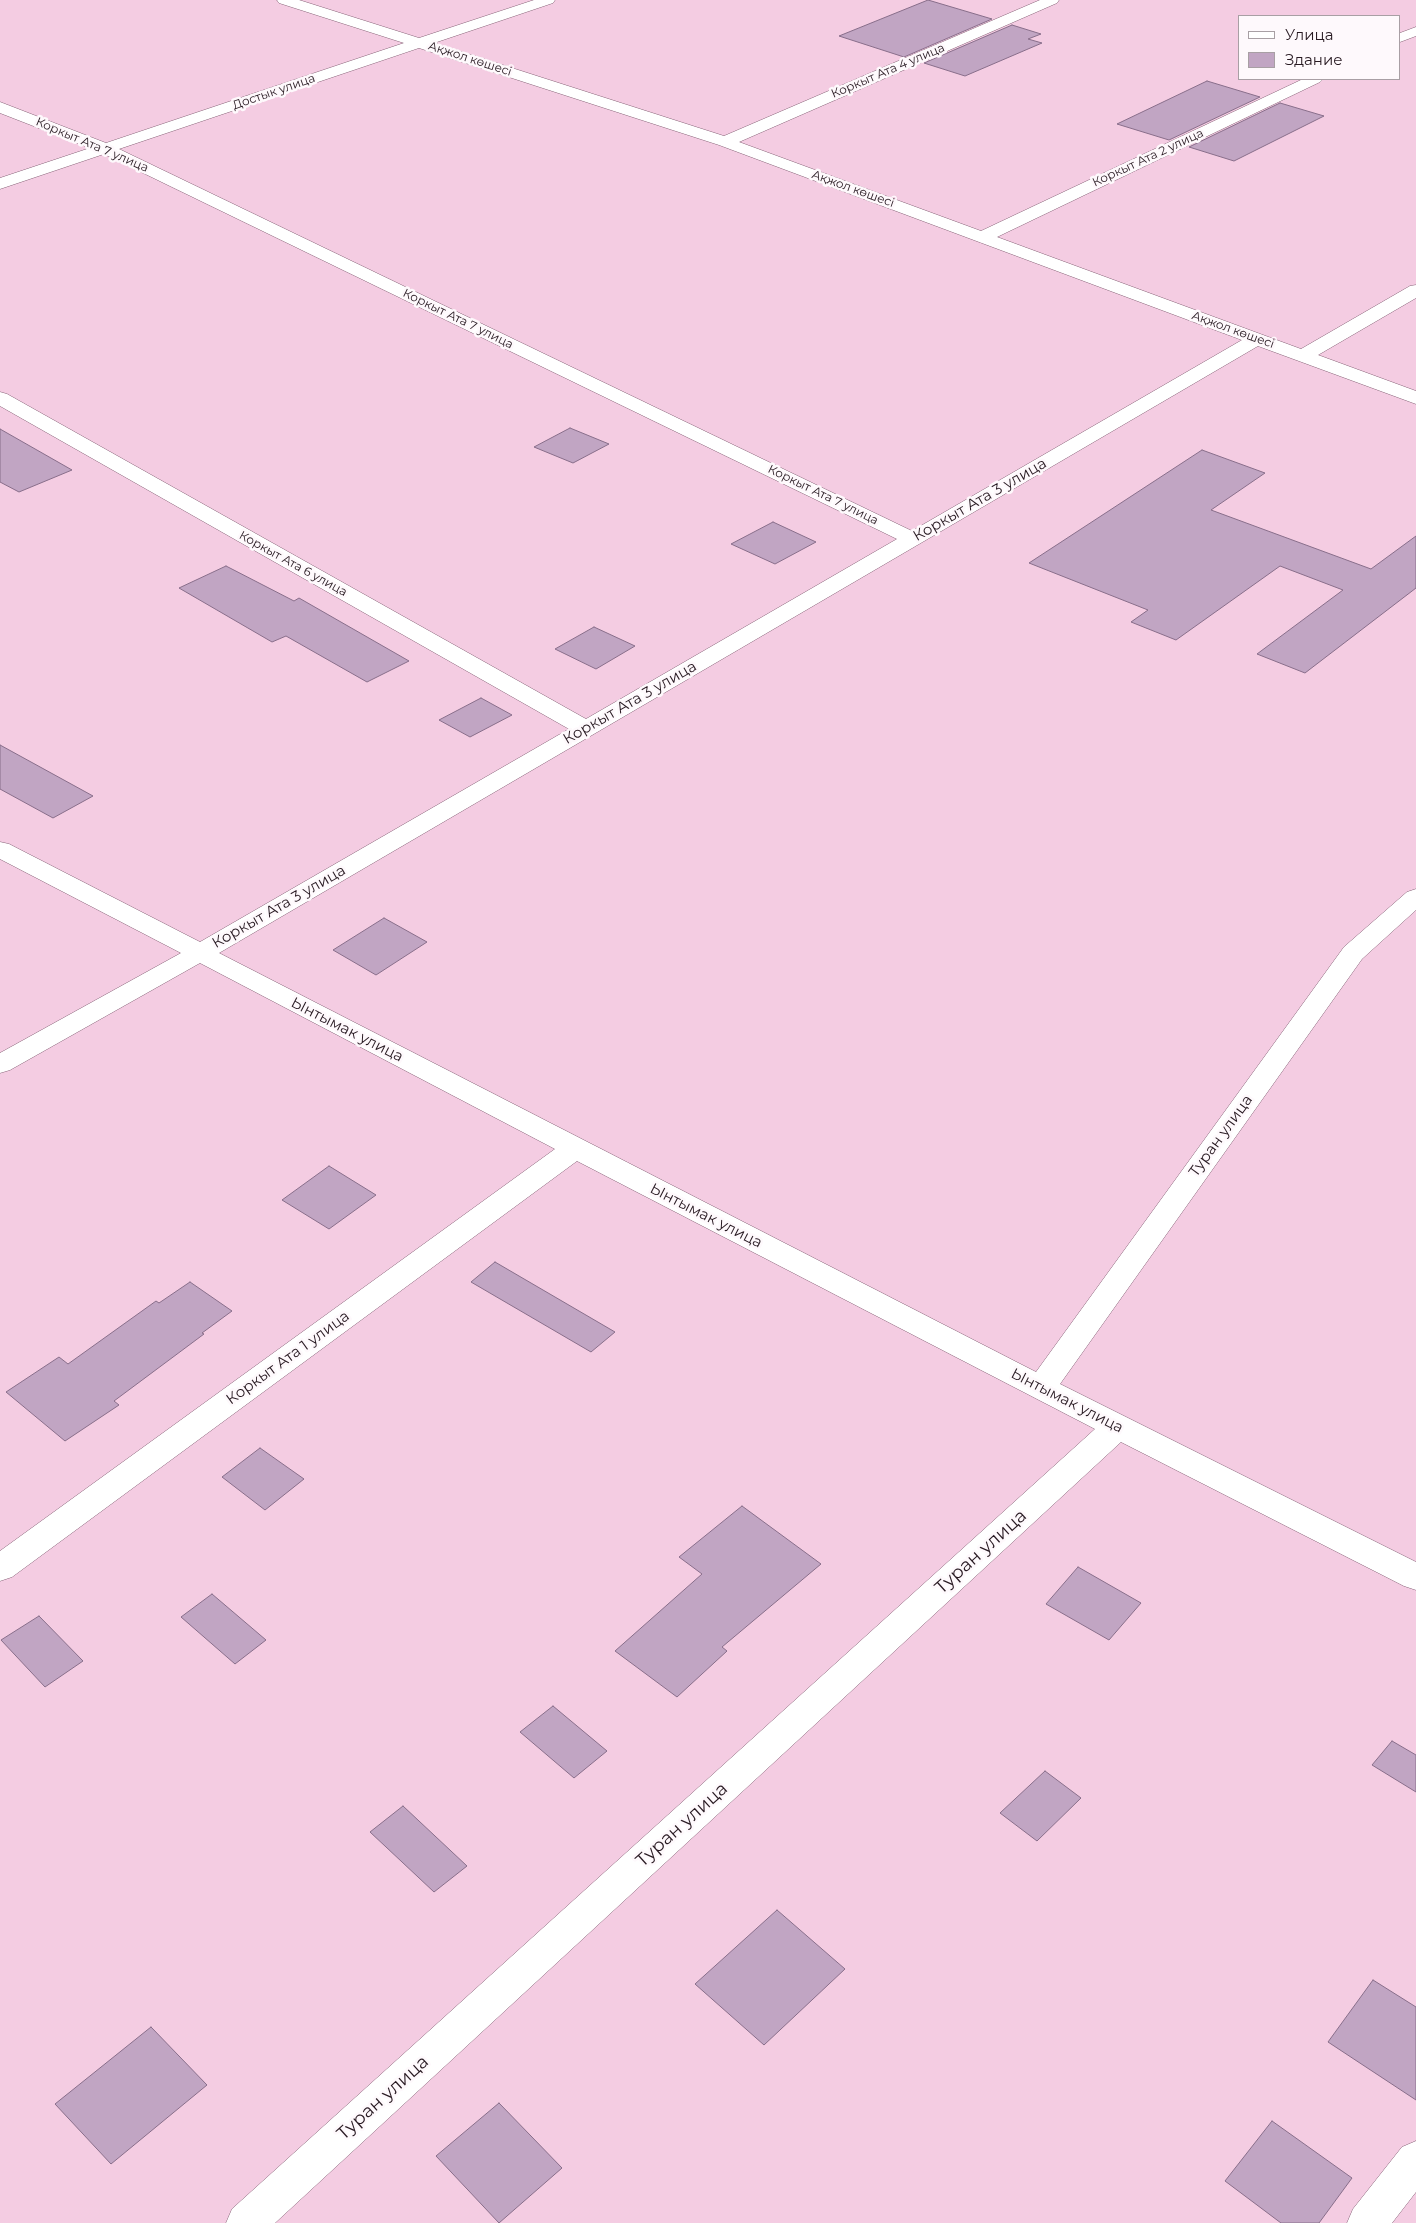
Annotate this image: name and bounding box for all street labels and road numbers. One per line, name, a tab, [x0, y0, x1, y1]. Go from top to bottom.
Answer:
street label: Ақжол көшесі	[426, 39, 514, 79]
street label: Коркыт Ата 4 улица	[829, 41, 947, 101]
street label: Достык улица	[231, 71, 317, 113]
street label: Коркыт Ата 7 улица	[33, 115, 151, 175]
street label: Коркыт Ата 2 улица	[1090, 126, 1206, 190]
street label: Ақжол көшесі	[810, 167, 896, 211]
street label: Коркыт Ата 7 улица	[400, 286, 516, 352]
street label: Ақжол көшесі	[1190, 308, 1276, 352]
street label: Коркыт Ата 3 улица	[910, 454, 1050, 546]
street label: Коркыт Ата 7 улица	[765, 462, 881, 528]
street label: Коркыт Ата 6 улица	[236, 528, 350, 600]
street label: Коркыт Ата 3 улица	[560, 657, 700, 749]
street label: Коркыт Ата 3 улица	[209, 861, 349, 953]
street label: Ынтымак улица	[288, 994, 406, 1066]
street label: Туран улица	[1185, 1092, 1257, 1180]
street label: Ынтымак улица	[647, 1180, 765, 1252]
street label: Коркыт Ата 1 улица	[223, 1307, 353, 1409]
street label: Ынтымак улица	[1008, 1365, 1126, 1437]
street label: Туран улица	[931, 1505, 1031, 1599]
street label: Туран улица	[632, 1778, 732, 1872]
street label: Туран улица	[333, 2051, 433, 2145]

